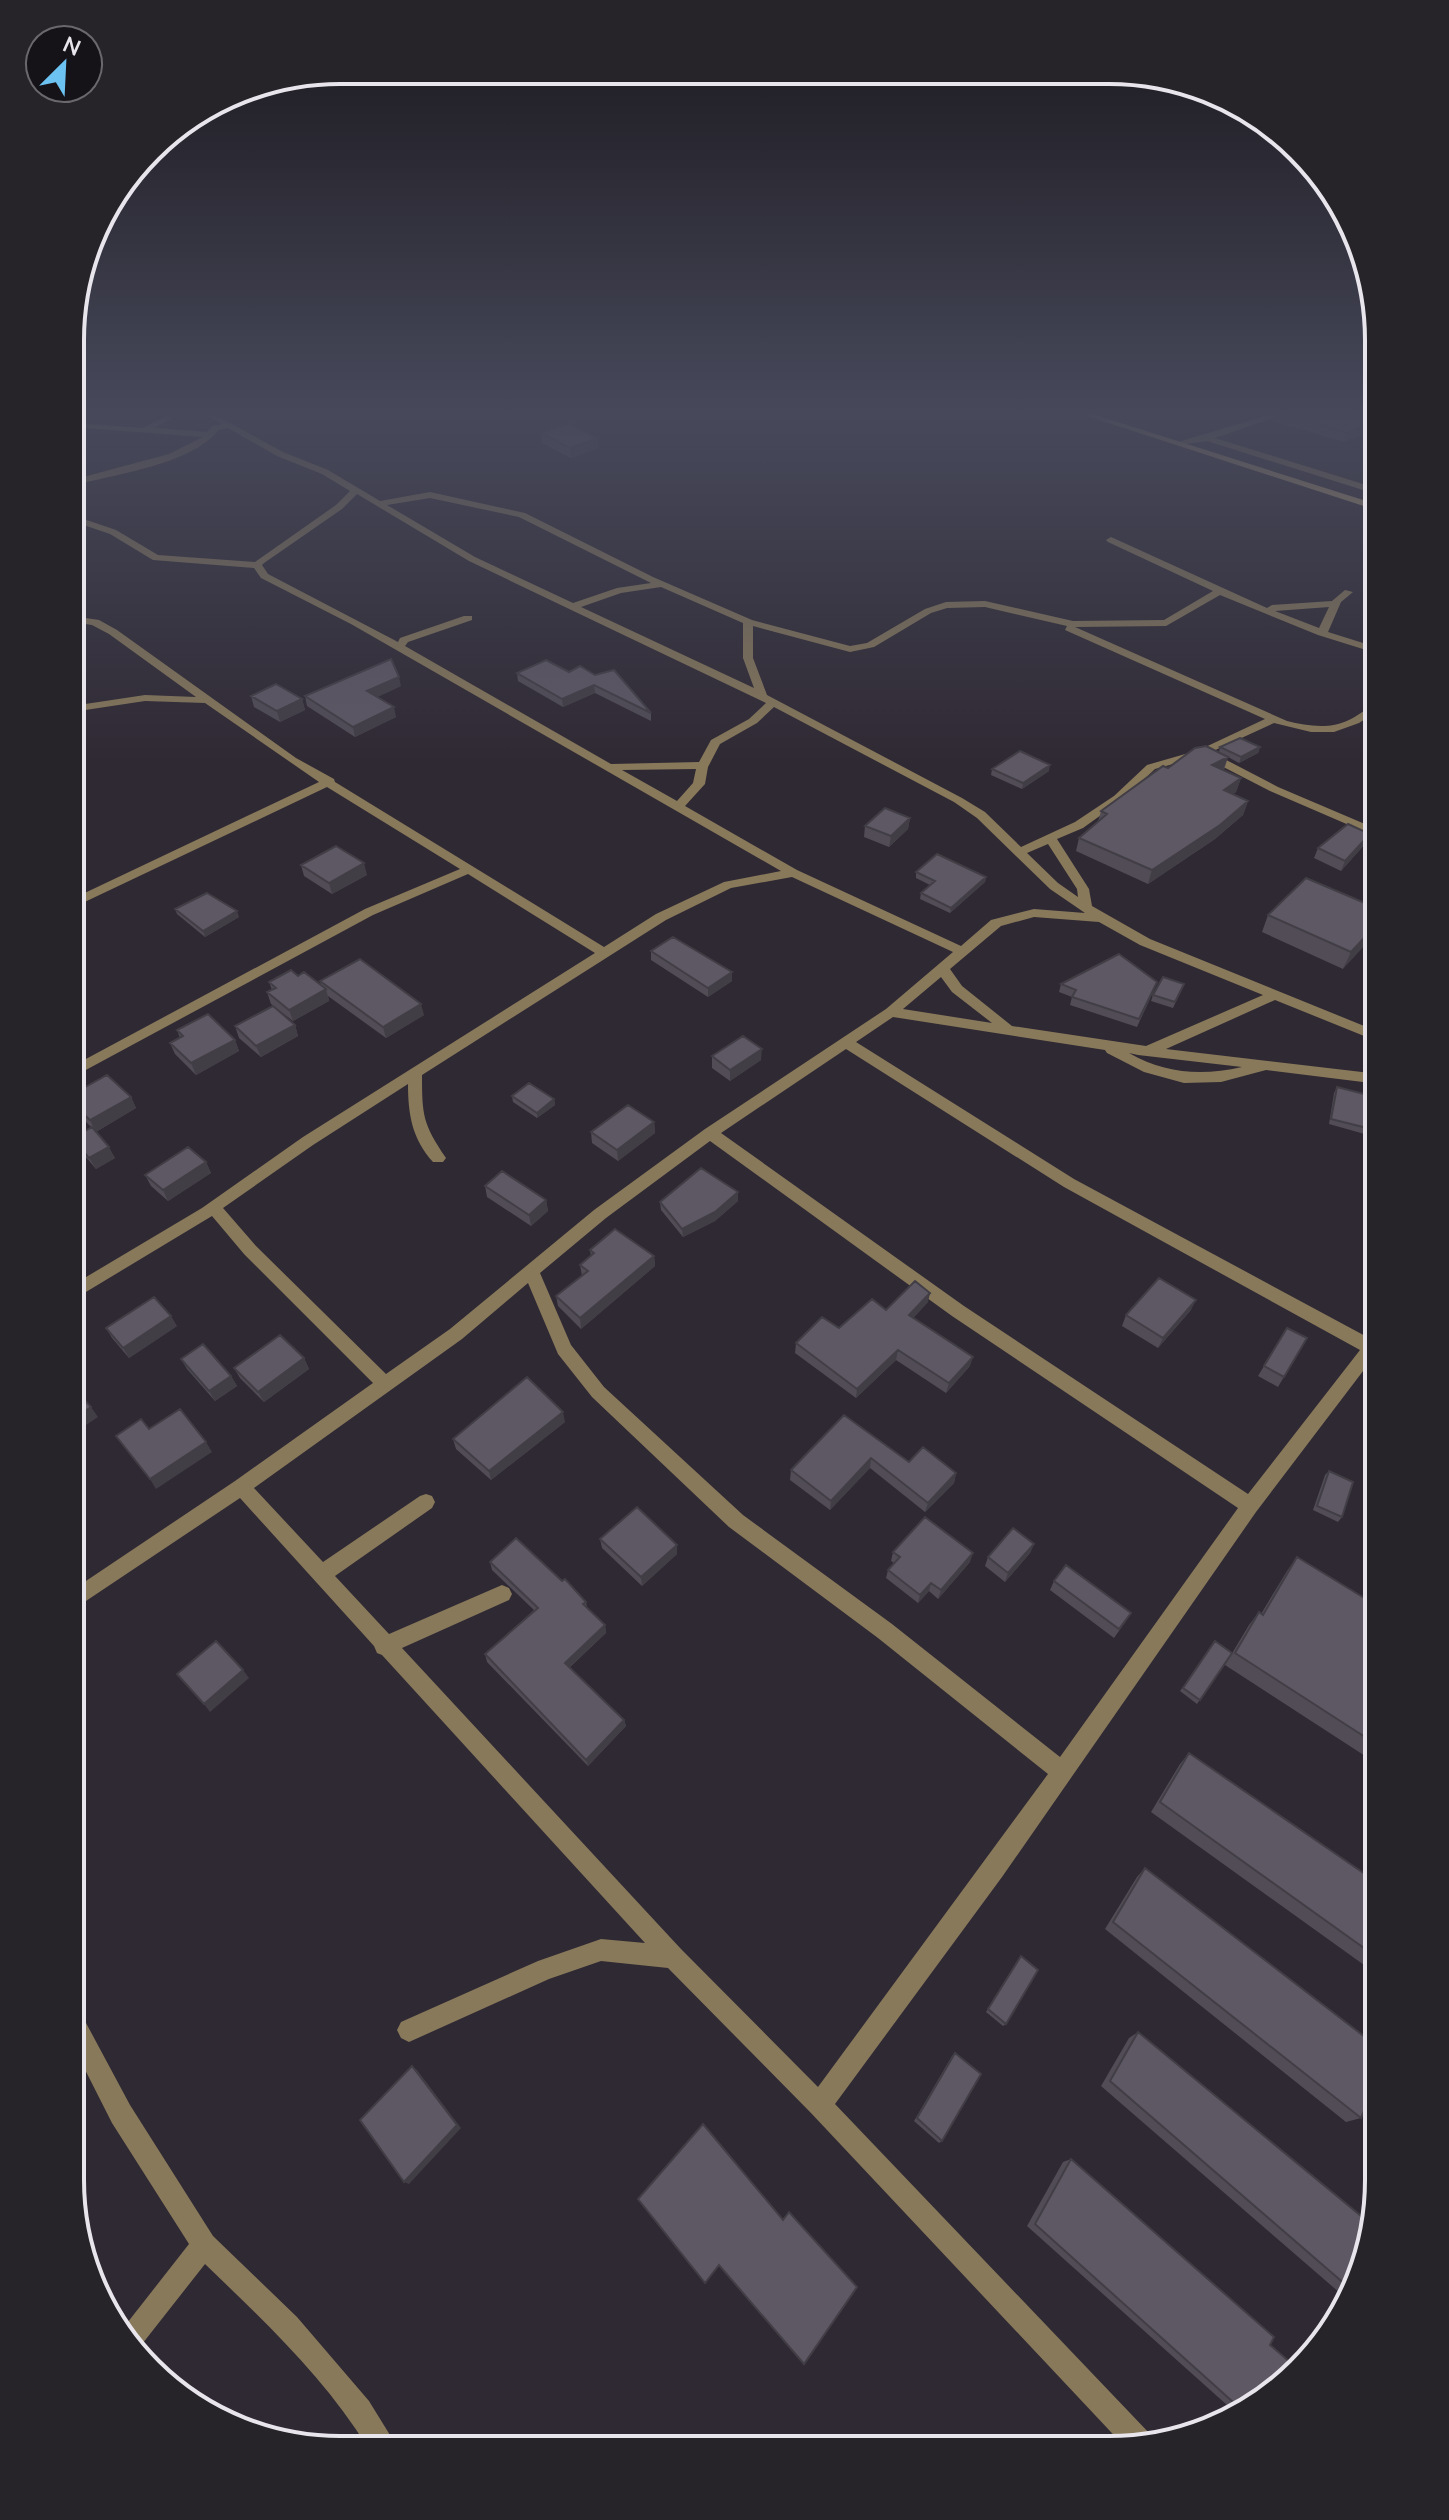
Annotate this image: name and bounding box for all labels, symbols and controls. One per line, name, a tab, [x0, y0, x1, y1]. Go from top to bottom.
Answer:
north arrow	[24, 24, 104, 104]
text: N	[58, 30, 85, 64]

